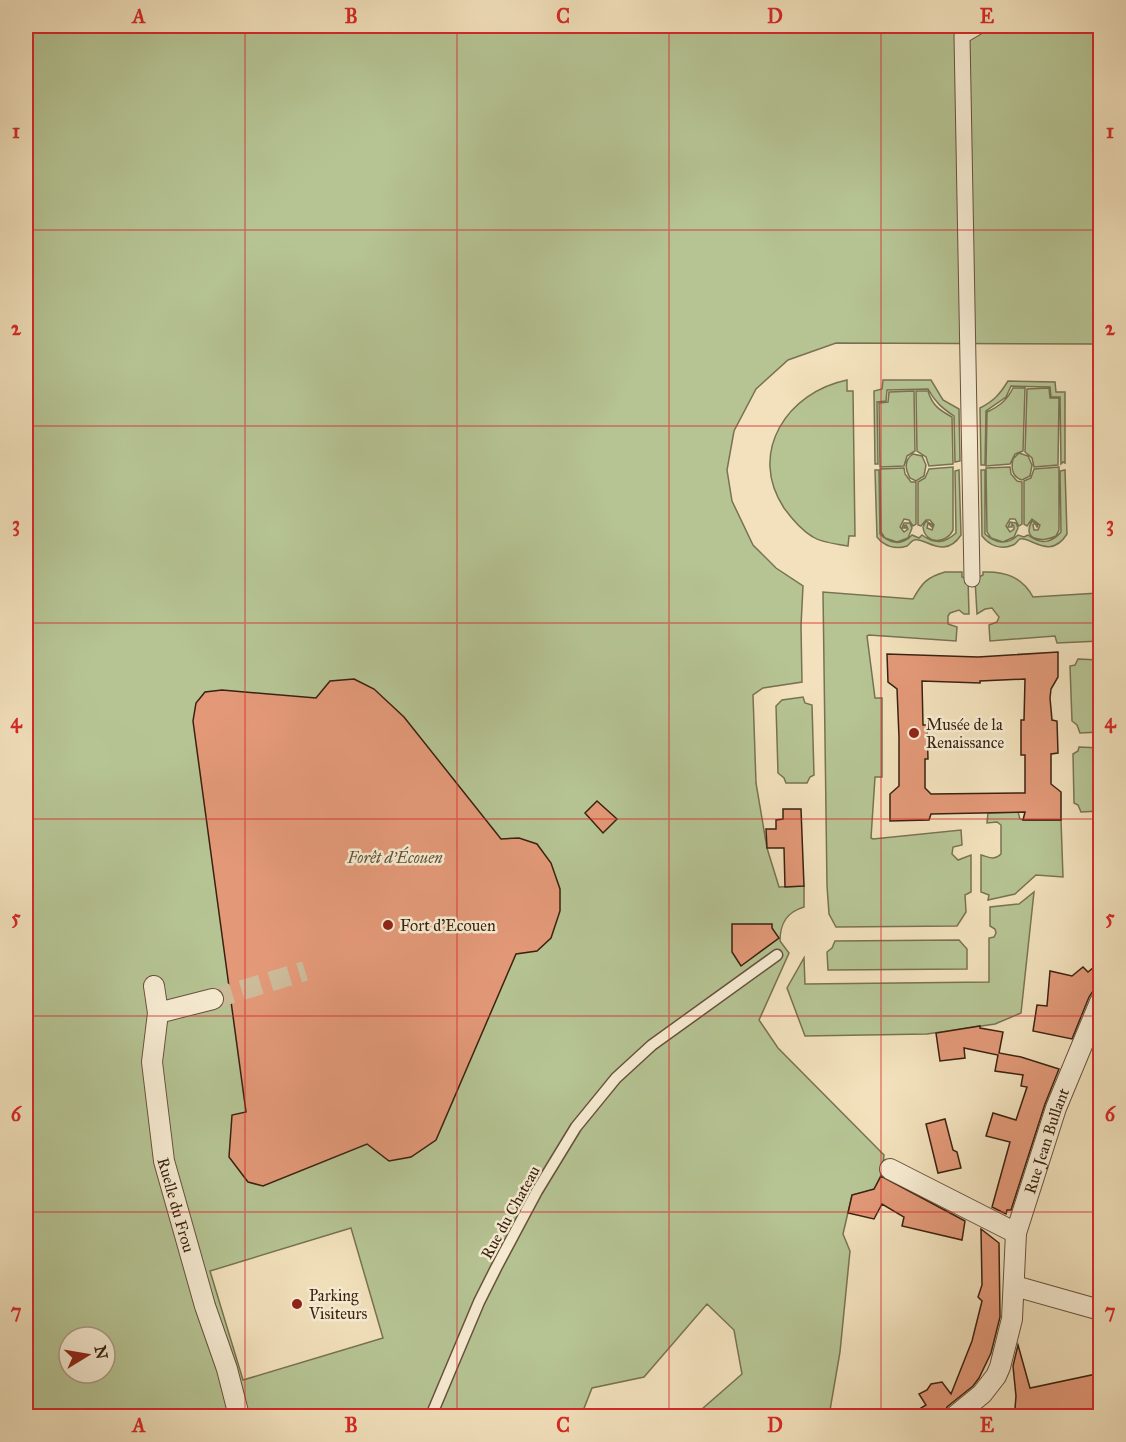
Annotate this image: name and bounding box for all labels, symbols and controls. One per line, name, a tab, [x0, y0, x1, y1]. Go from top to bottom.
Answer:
text: A	[130, 4, 146, 28]
text: B	[344, 4, 358, 28]
text: C	[556, 4, 570, 28]
text: D	[767, 4, 783, 28]
text: E	[980, 4, 995, 28]
text: 1	[12, 119, 20, 143]
text: 1	[1106, 119, 1114, 143]
text: 2	[11, 316, 22, 340]
text: 2	[1105, 316, 1116, 340]
text: 3	[12, 512, 20, 537]
text: 3	[1106, 512, 1114, 537]
text: 4	[10, 709, 22, 734]
text: 4	[1104, 709, 1116, 734]
place label: Musée de la Renaissance	[926, 715, 1004, 752]
marker: Musée de la Renaissance	[907, 726, 921, 740]
park label: Forêt d'Écouen	[347, 846, 443, 867]
text: 5	[11, 905, 21, 929]
text: 5	[1105, 905, 1115, 929]
place label: Fort d'Ecouen	[400, 916, 496, 935]
marker: Fort d'Ecouen	[381, 918, 395, 932]
street label: Rue Jean Bullant	[1020, 1085, 1073, 1196]
text: 6	[11, 1102, 23, 1126]
text: 6	[1105, 1102, 1117, 1126]
street label: Ruelle du Frou	[153, 1155, 199, 1255]
street label: Rue du Chateau	[477, 1162, 544, 1262]
place label: Parking Visiteurs	[308, 1286, 368, 1323]
marker: Parking Visiteurs	[290, 1297, 304, 1311]
text: 7	[11, 1299, 22, 1323]
text: 7	[1105, 1299, 1116, 1323]
north arrow	[57, 1325, 117, 1385]
text: N	[91, 1344, 112, 1361]
text: A	[130, 1413, 146, 1437]
text: B	[344, 1413, 358, 1437]
text: C	[556, 1413, 570, 1437]
text: D	[767, 1413, 783, 1437]
text: E	[980, 1413, 995, 1437]

